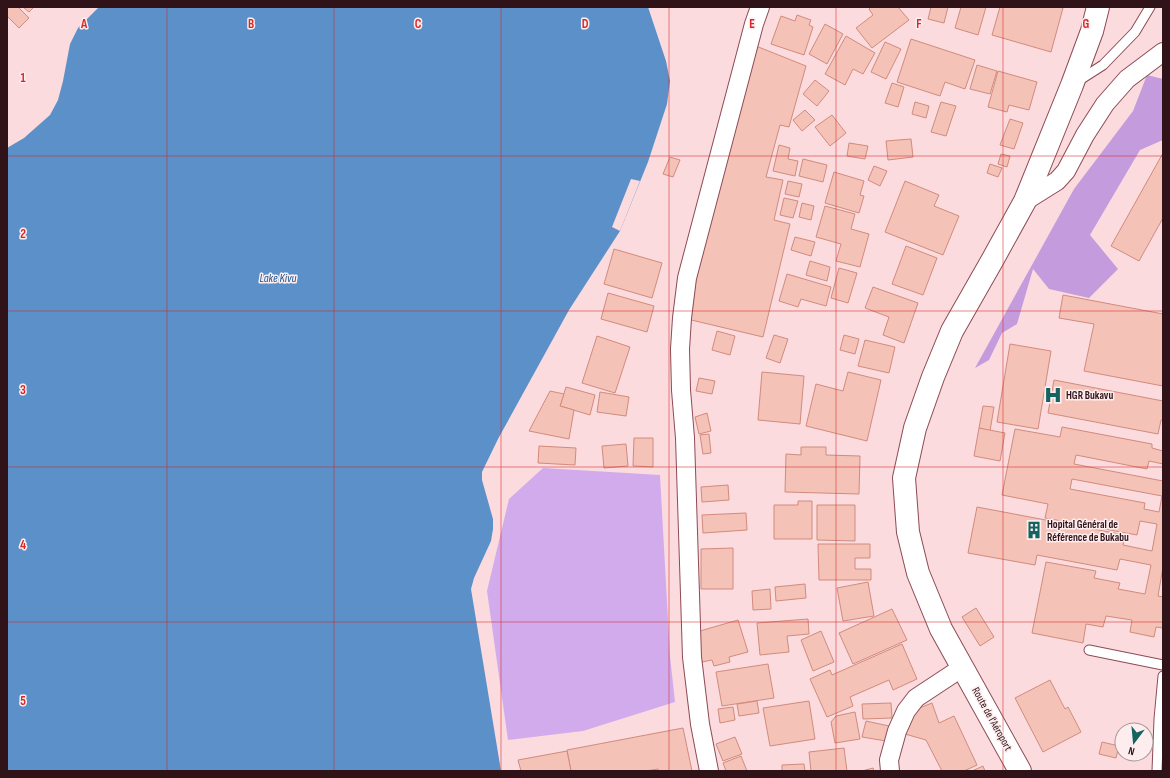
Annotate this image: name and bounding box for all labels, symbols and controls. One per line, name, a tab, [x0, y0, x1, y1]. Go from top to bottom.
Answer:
text: A	[80, 16, 88, 32]
text: B	[248, 16, 254, 32]
text: C	[415, 16, 422, 32]
text: D	[582, 16, 589, 32]
text: E	[749, 16, 755, 32]
text: F	[916, 16, 922, 32]
text: G	[1083, 16, 1090, 32]
text: 1	[20, 70, 26, 86]
text: 2	[20, 226, 26, 242]
water label: Lake Kivu	[260, 271, 297, 286]
text: 3	[20, 382, 26, 398]
hospital icon: HGR Bukavu	[1043, 385, 1063, 405]
place label: HGR Bukavu	[1066, 389, 1113, 402]
place label: Hopital Général de Référence de Bukabu	[1047, 518, 1129, 544]
building icon: Hopital Général de Référence de Bukabu	[1024, 520, 1044, 540]
text: 4	[20, 537, 26, 553]
street label: Route de l'Aéroport	[969, 685, 1015, 754]
text: 5	[20, 693, 26, 709]
north arrow	[1114, 722, 1154, 762]
text: N	[1127, 744, 1136, 758]

